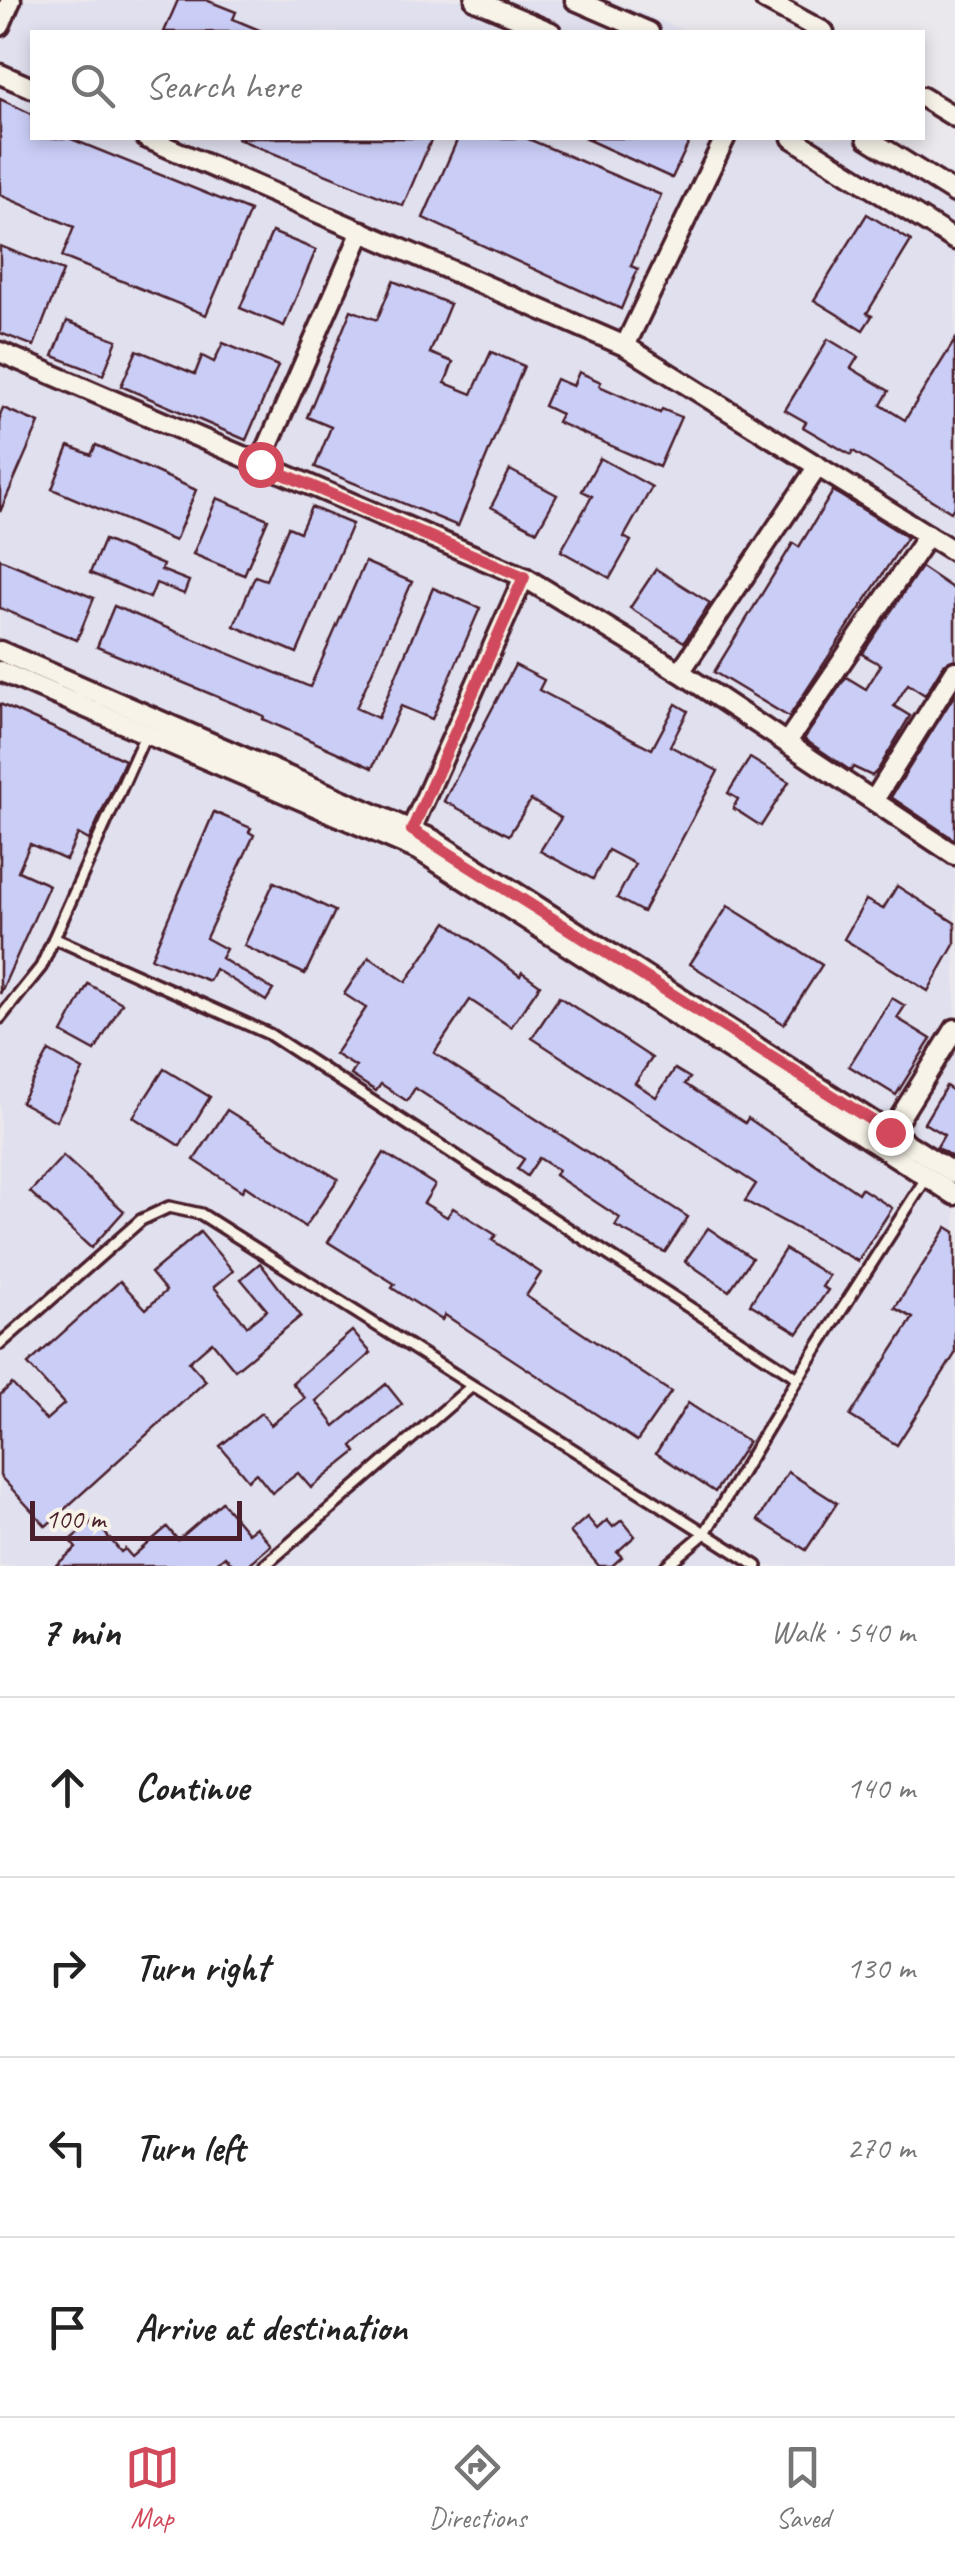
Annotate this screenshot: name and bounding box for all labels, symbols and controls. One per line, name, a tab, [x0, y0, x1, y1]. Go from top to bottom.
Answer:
search box	[30, 30, 925, 140]
icon: search	[65, 58, 120, 113]
text: Search here	[145, 62, 300, 109]
route start	[238, 442, 284, 488]
route end	[868, 1110, 914, 1156]
scale bar	[30, 1496, 242, 1540]
text: 100 m	[45, 1501, 105, 1536]
text: 7 min	[40, 1605, 120, 1658]
text: Walk · 540 m	[771, 1611, 915, 1652]
icon: ahead	[40, 1760, 95, 1815]
text: Continue	[135, 1764, 249, 1811]
text: 140 m	[846, 1767, 915, 1808]
icon: right	[40, 1940, 95, 1995]
text: Turn right	[135, 1944, 269, 1991]
text: 130 m	[846, 1947, 915, 1988]
icon: left	[40, 2120, 95, 2175]
text: Turn left	[135, 2124, 245, 2171]
text: 270 m	[846, 2127, 915, 2168]
icon: arrive	[40, 2300, 95, 2355]
text: Arrive at destination	[135, 2304, 407, 2351]
tab: Map	[125, 2440, 180, 2535]
tab: Directions	[429, 2440, 526, 2535]
tab: Saved	[775, 2440, 830, 2535]

